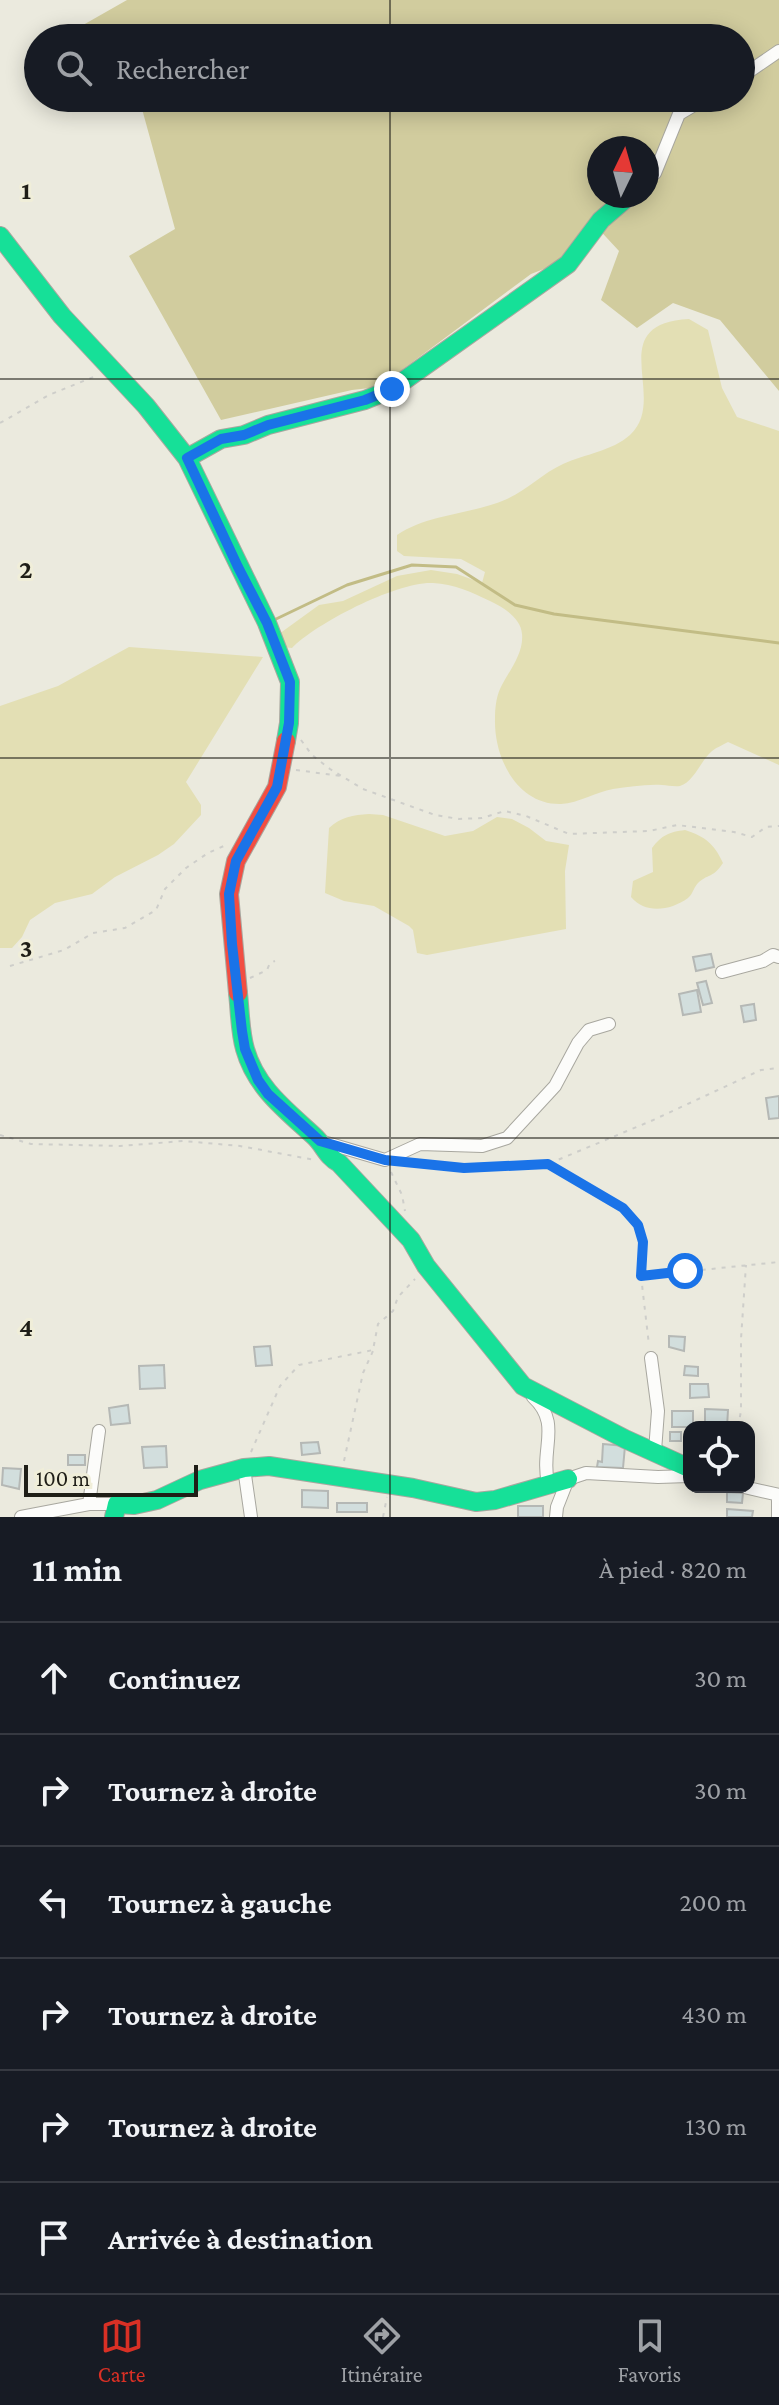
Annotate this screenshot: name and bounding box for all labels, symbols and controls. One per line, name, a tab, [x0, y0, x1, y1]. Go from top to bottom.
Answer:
search box	[24, 24, 755, 112]
icon: search	[52, 46, 96, 90]
text: Rechercher	[116, 52, 249, 85]
north arrow	[587, 136, 659, 208]
text: 1	[21, 176, 31, 205]
route end	[374, 371, 410, 407]
text: 2	[19, 555, 33, 584]
text: 3	[20, 934, 32, 963]
route start	[667, 1253, 703, 1289]
text: 4	[19, 1313, 33, 1342]
map controls	[683, 1421, 755, 1493]
button: locate	[683, 1421, 755, 1493]
scale bar	[24, 1461, 198, 1497]
text: 100 m	[36, 1466, 90, 1491]
text: 11 min	[32, 1551, 122, 1588]
text: À pied · 820 m	[599, 1555, 747, 1584]
icon: ahead	[32, 1656, 76, 1700]
text: Continuez	[108, 1662, 240, 1695]
text: 30 m	[694, 1664, 747, 1693]
icon: right	[32, 1768, 76, 1812]
text: Tournez à droite	[108, 1774, 317, 1807]
text: 30 m	[694, 1776, 747, 1805]
icon: left	[32, 1880, 76, 1924]
text: Tournez à gauche	[108, 1886, 332, 1919]
text: 200 m	[679, 1888, 747, 1917]
icon: right	[32, 1992, 76, 2036]
text: Tournez à droite	[108, 1998, 317, 2031]
text: 430 m	[681, 2000, 747, 2029]
icon: right	[32, 2104, 76, 2148]
text: Tournez à droite	[108, 2110, 317, 2143]
text: 130 m	[686, 2112, 747, 2141]
icon: arrive	[32, 2216, 76, 2260]
text: Arrivée à destination	[108, 2222, 373, 2255]
tab: Carte	[98, 2314, 145, 2387]
tab: Itinéraire	[341, 2314, 422, 2387]
tab: Favoris	[618, 2314, 681, 2387]

